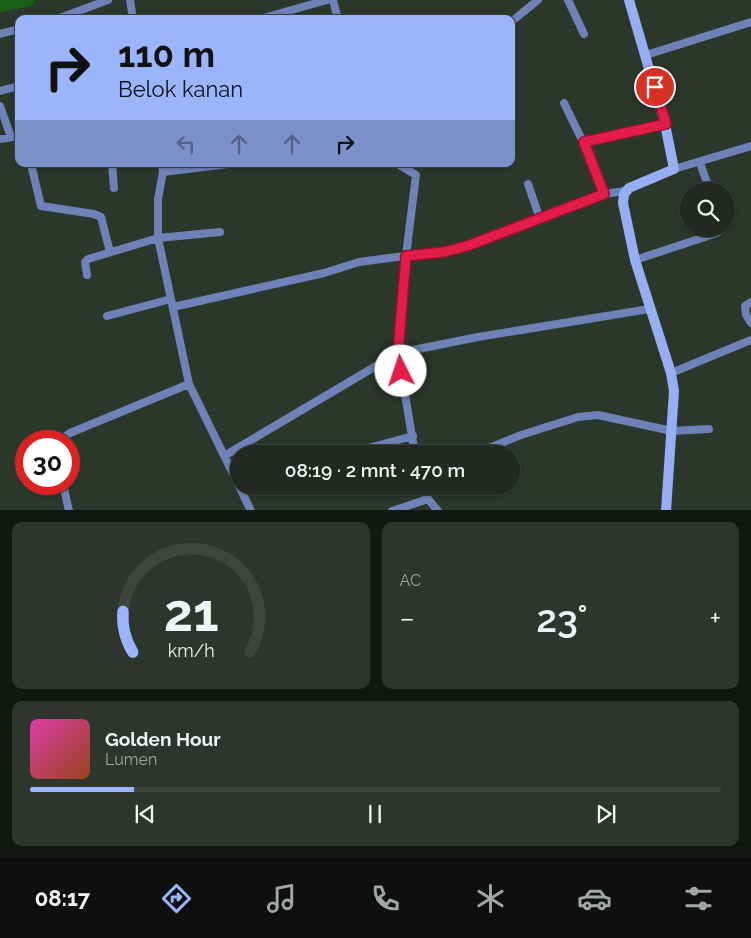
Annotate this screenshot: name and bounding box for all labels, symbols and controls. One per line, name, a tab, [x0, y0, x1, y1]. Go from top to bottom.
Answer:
text: 110 m	[118, 34, 215, 75]
icon: right	[35, 35, 100, 100]
pin	[634, 66, 676, 108]
icon: arrive	[641, 73, 669, 101]
text: Belok kanan	[118, 76, 243, 102]
icon: left	[172, 130, 200, 158]
icon: ahead	[225, 130, 253, 158]
icon: ahead	[278, 130, 306, 158]
icon: right	[331, 130, 359, 158]
map controls	[680, 182, 735, 237]
button: search	[680, 182, 735, 237]
position arrow	[374, 344, 426, 396]
speed limit sign: 30	[15, 430, 80, 495]
text: 08:19 · 2 mnt · 470 m	[285, 459, 465, 481]
text: AC	[400, 571, 421, 590]
text: 21	[163, 582, 218, 643]
text: 23°	[536, 596, 588, 641]
text: −	[400, 602, 415, 635]
text: +	[709, 602, 721, 635]
text: km/h	[167, 640, 214, 661]
text: Golden Hour	[105, 728, 221, 750]
text: Lumen	[105, 750, 157, 769]
icon: previous	[131, 800, 159, 828]
icon: pause	[361, 800, 389, 828]
icon: next	[592, 800, 620, 828]
icon: directions	[159, 881, 194, 916]
icon: music	[264, 881, 299, 916]
icon: phone	[368, 881, 403, 916]
icon: climate	[473, 881, 508, 916]
icon: car	[577, 881, 612, 916]
icon: filters	[681, 881, 716, 916]
text: 08:17	[35, 885, 90, 911]

